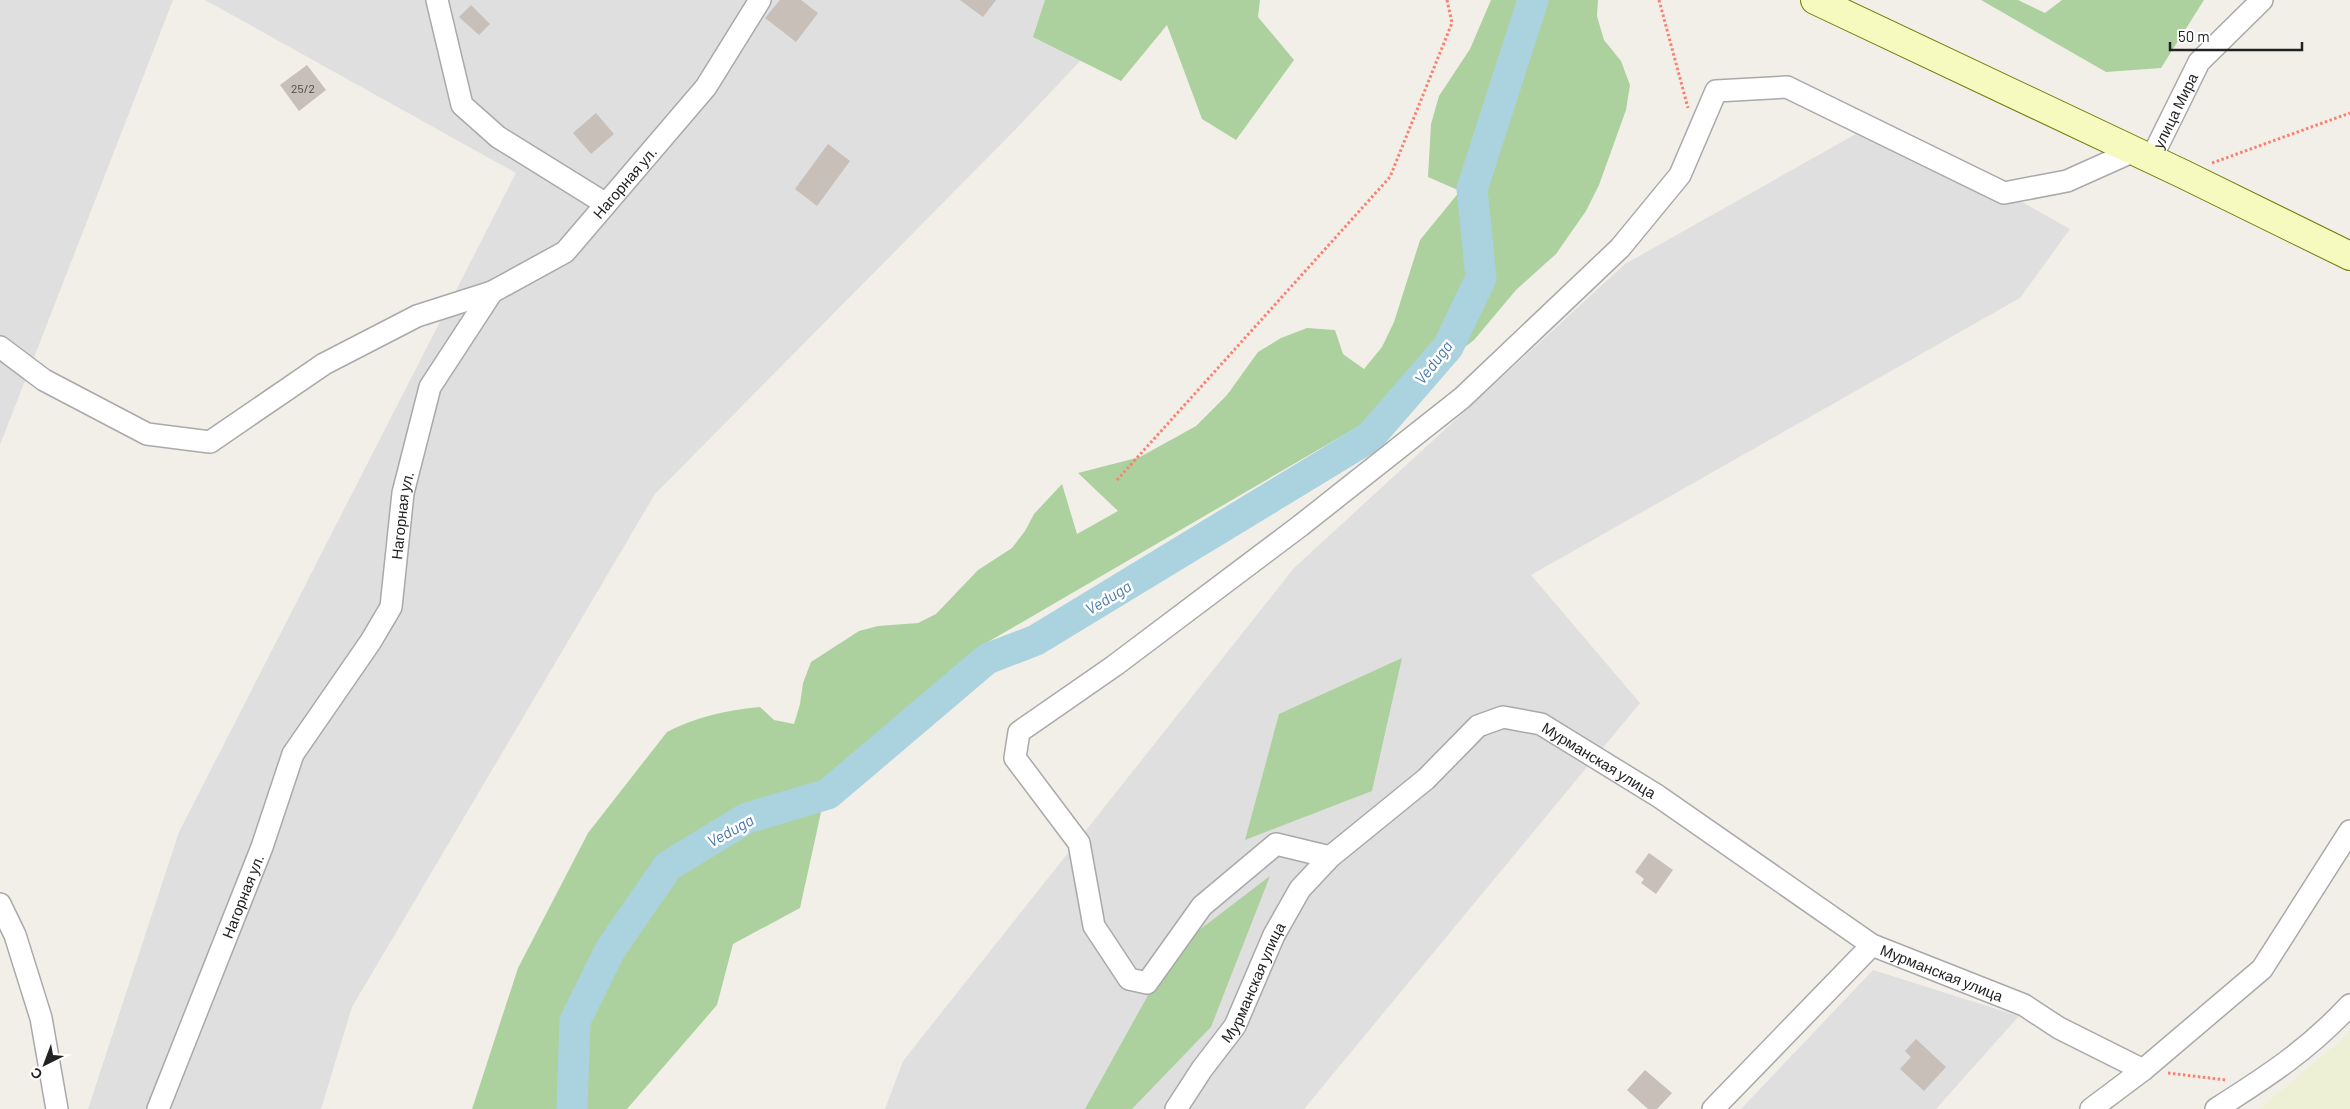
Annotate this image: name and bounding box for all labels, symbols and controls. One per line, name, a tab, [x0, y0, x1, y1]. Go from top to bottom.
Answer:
scale bar	[2170, 20, 2302, 52]
text: 50 m	[2178, 27, 2210, 45]
street label: улица Мира	[2149, 69, 2201, 151]
house number: 25/2	[291, 81, 315, 95]
street label: Нагорная ул.	[589, 143, 660, 222]
water label: Veduga	[1410, 336, 1456, 388]
street label: Нагорная ул.	[387, 469, 417, 560]
water label: Veduga	[1082, 576, 1134, 618]
street label: Мурманская улица	[1539, 718, 1660, 802]
water label: Veduga	[703, 810, 757, 850]
street label: Нагорная ул.	[218, 852, 267, 941]
street label: Мурманская улица	[1217, 918, 1289, 1046]
street label: Мурманская улица	[1878, 940, 2006, 1005]
north arrow	[20, 1039, 70, 1089]
text: С	[27, 1064, 45, 1084]

